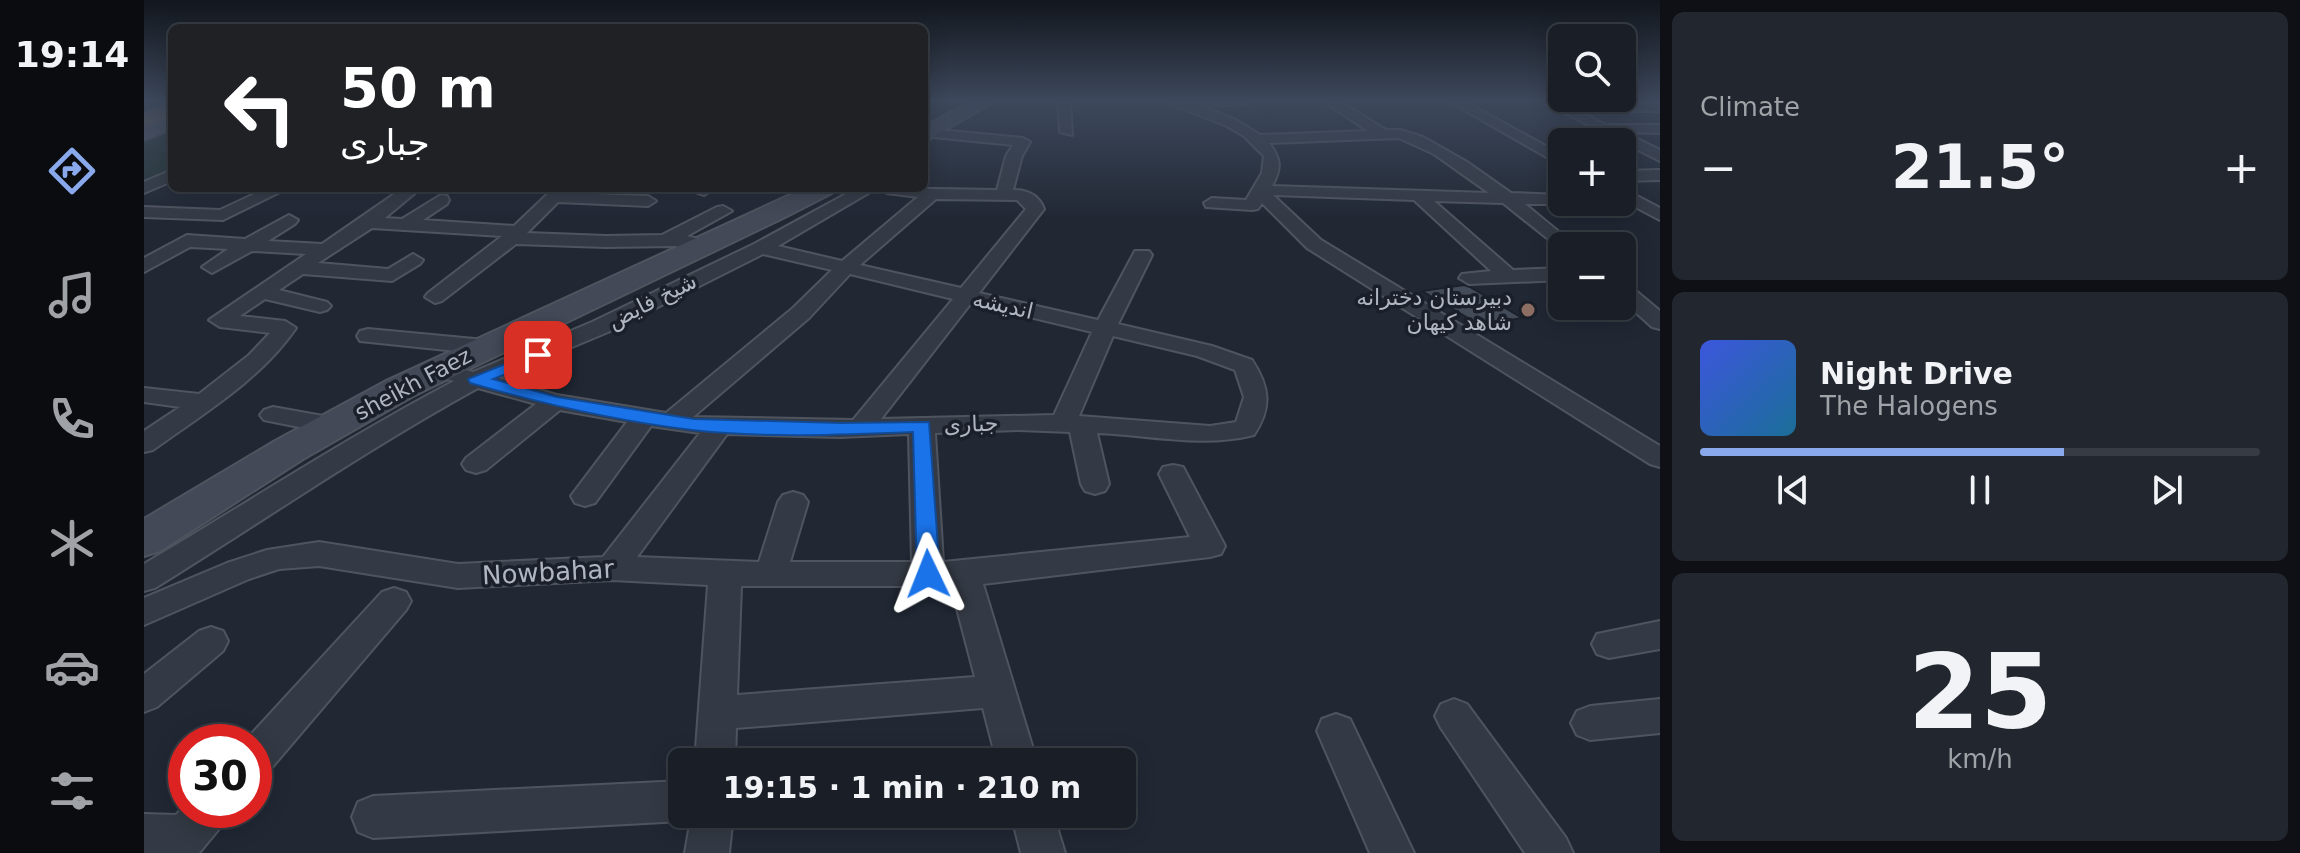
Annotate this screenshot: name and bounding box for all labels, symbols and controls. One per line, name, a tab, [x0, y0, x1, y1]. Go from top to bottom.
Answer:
map controls	[1548, 24, 1636, 320]
button: search	[1548, 24, 1636, 112]
text: 19:14	[15, 34, 129, 75]
text: 50 m	[340, 55, 496, 120]
icon: left	[208, 56, 312, 160]
text: Climate	[1700, 92, 1800, 122]
text: جباری	[340, 122, 430, 163]
button: +	[1548, 128, 1636, 216]
text: 21.5°	[1891, 132, 2069, 202]
text: −	[1700, 142, 1737, 193]
text: +	[2223, 142, 2260, 193]
icon: directions	[44, 143, 100, 199]
button: −	[1548, 232, 1636, 320]
icon: music	[44, 267, 100, 323]
street label: شیخ فایض	[603, 268, 701, 335]
place label: دبیرستان دخترانه شاهد کیهان	[1356, 285, 1512, 335]
street label: اندیشه	[970, 286, 1036, 324]
marker: دبیرستان دخترانه شاهد کیهان	[1519, 301, 1537, 319]
pin	[504, 321, 572, 389]
icon: arrive	[516, 333, 560, 377]
street label: sheikh Faez	[351, 343, 475, 425]
text: Night Drive	[1820, 356, 2013, 391]
icon: phone	[44, 391, 100, 447]
text: The Halogens	[1820, 391, 1998, 421]
street label: جباری	[943, 411, 999, 437]
icon: previous	[1771, 468, 1815, 512]
icon: pause	[1958, 468, 2002, 512]
icon: next	[2145, 468, 2189, 512]
icon: climate	[44, 515, 100, 571]
position arrow	[886, 532, 970, 616]
street label: Nowbahar	[481, 554, 615, 590]
text: 25	[1908, 631, 2052, 753]
icon: car	[44, 639, 100, 695]
speed limit sign: 30	[168, 724, 272, 828]
text: km/h	[1947, 744, 2013, 774]
icon: filters	[44, 763, 100, 819]
text: 19:15 · 1 min · 210 m	[723, 770, 1081, 805]

